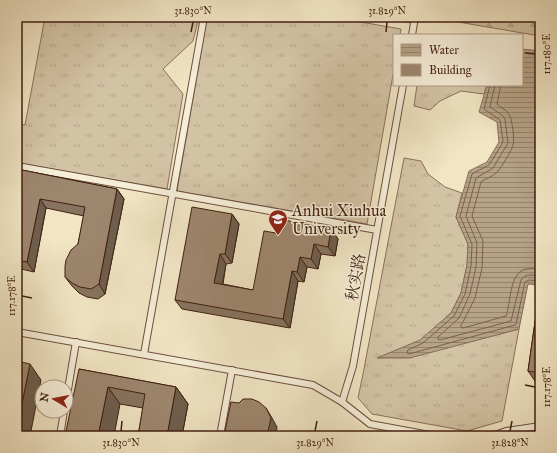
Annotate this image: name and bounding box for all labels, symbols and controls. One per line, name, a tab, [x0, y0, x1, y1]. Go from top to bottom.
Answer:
text: 31.830°N	[174, 5, 212, 17]
text: 31.829°N	[368, 5, 406, 17]
text: 117.180°E	[541, 33, 553, 75]
legend	[393, 34, 523, 86]
text: Water	[429, 43, 459, 57]
text: Building	[429, 63, 472, 78]
place label: Anhui Xinhua University	[291, 201, 386, 238]
school or university icon: Anhui Xinhua University	[267, 208, 289, 236]
street label: 秋实路	[342, 252, 369, 302]
text: 117.178°E	[6, 276, 18, 316]
text: 117.178°E	[541, 367, 553, 407]
north arrow	[34, 379, 74, 419]
text: N	[37, 391, 52, 403]
text: 31.830°N	[102, 437, 140, 449]
text: 31.829°N	[296, 437, 334, 449]
text: 31.828°N	[491, 437, 529, 449]

